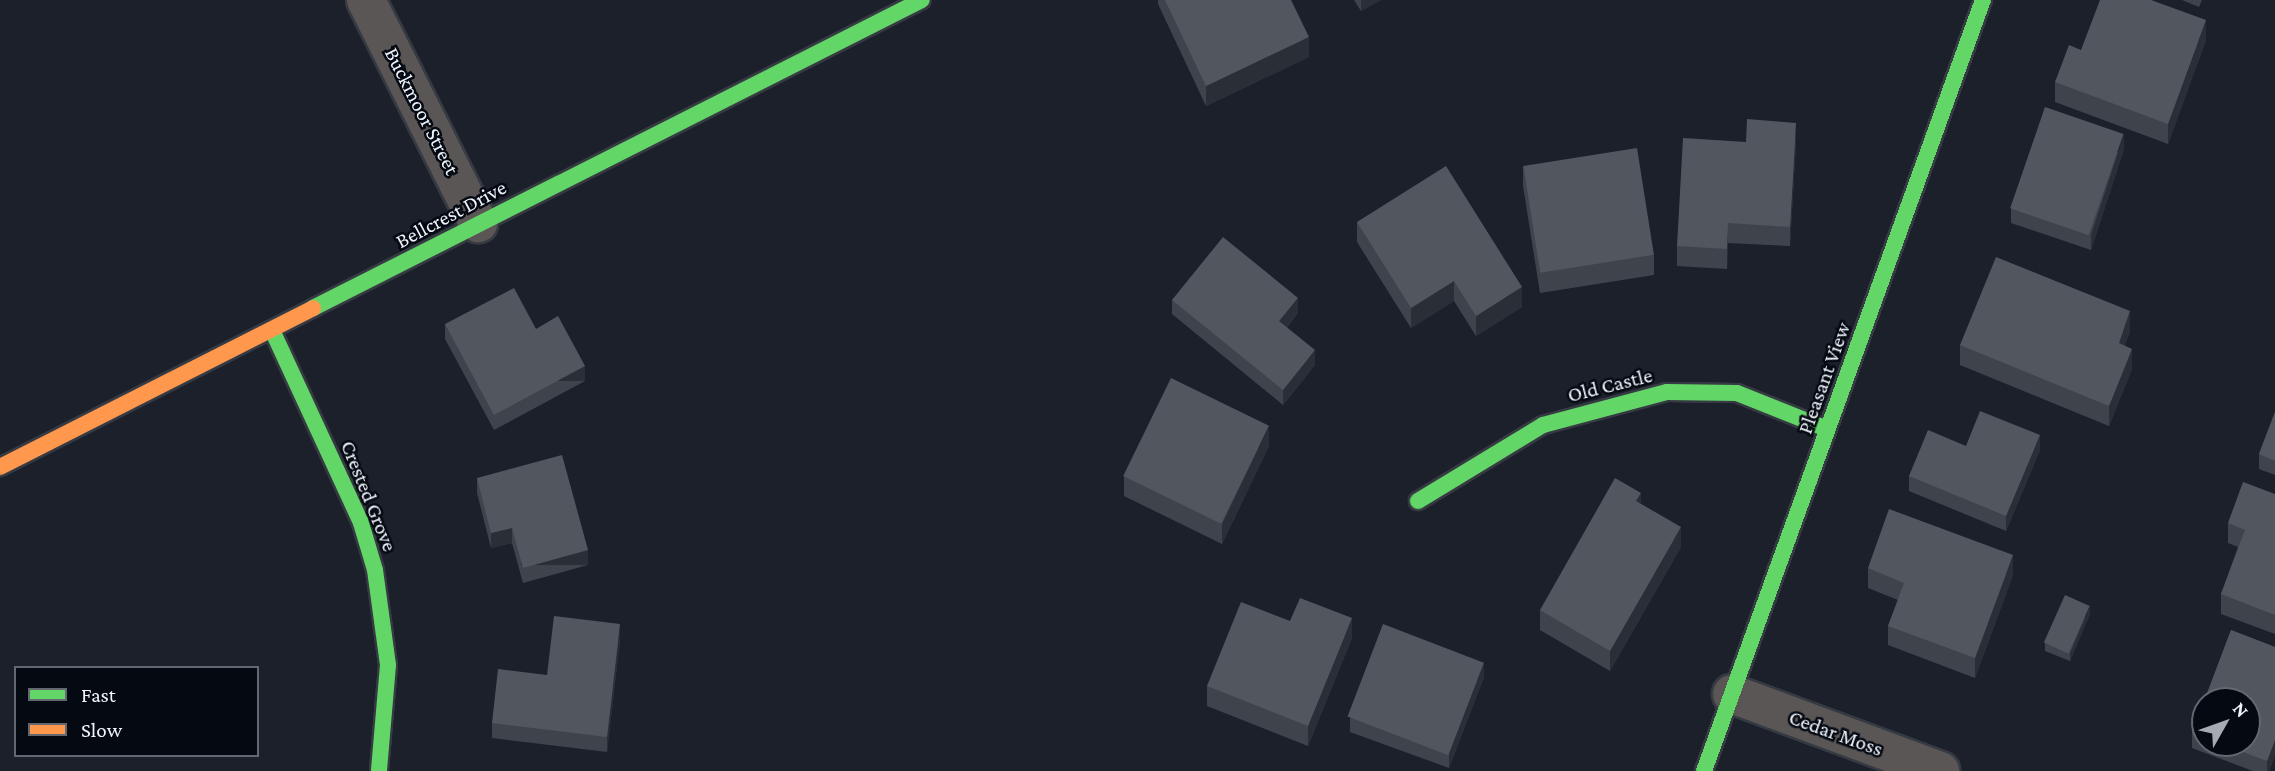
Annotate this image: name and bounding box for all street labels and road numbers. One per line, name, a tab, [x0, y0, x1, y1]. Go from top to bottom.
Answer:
street label: Buckmoor Street	[379, 43, 465, 179]
street label: Bellcrest Drive	[391, 174, 511, 254]
street label: Pleasant View	[1792, 319, 1856, 437]
street label: Old Castle	[1565, 362, 1655, 408]
street label: Crested Grove	[335, 437, 403, 555]
street label: Cedar Moss	[1786, 704, 1886, 762]

